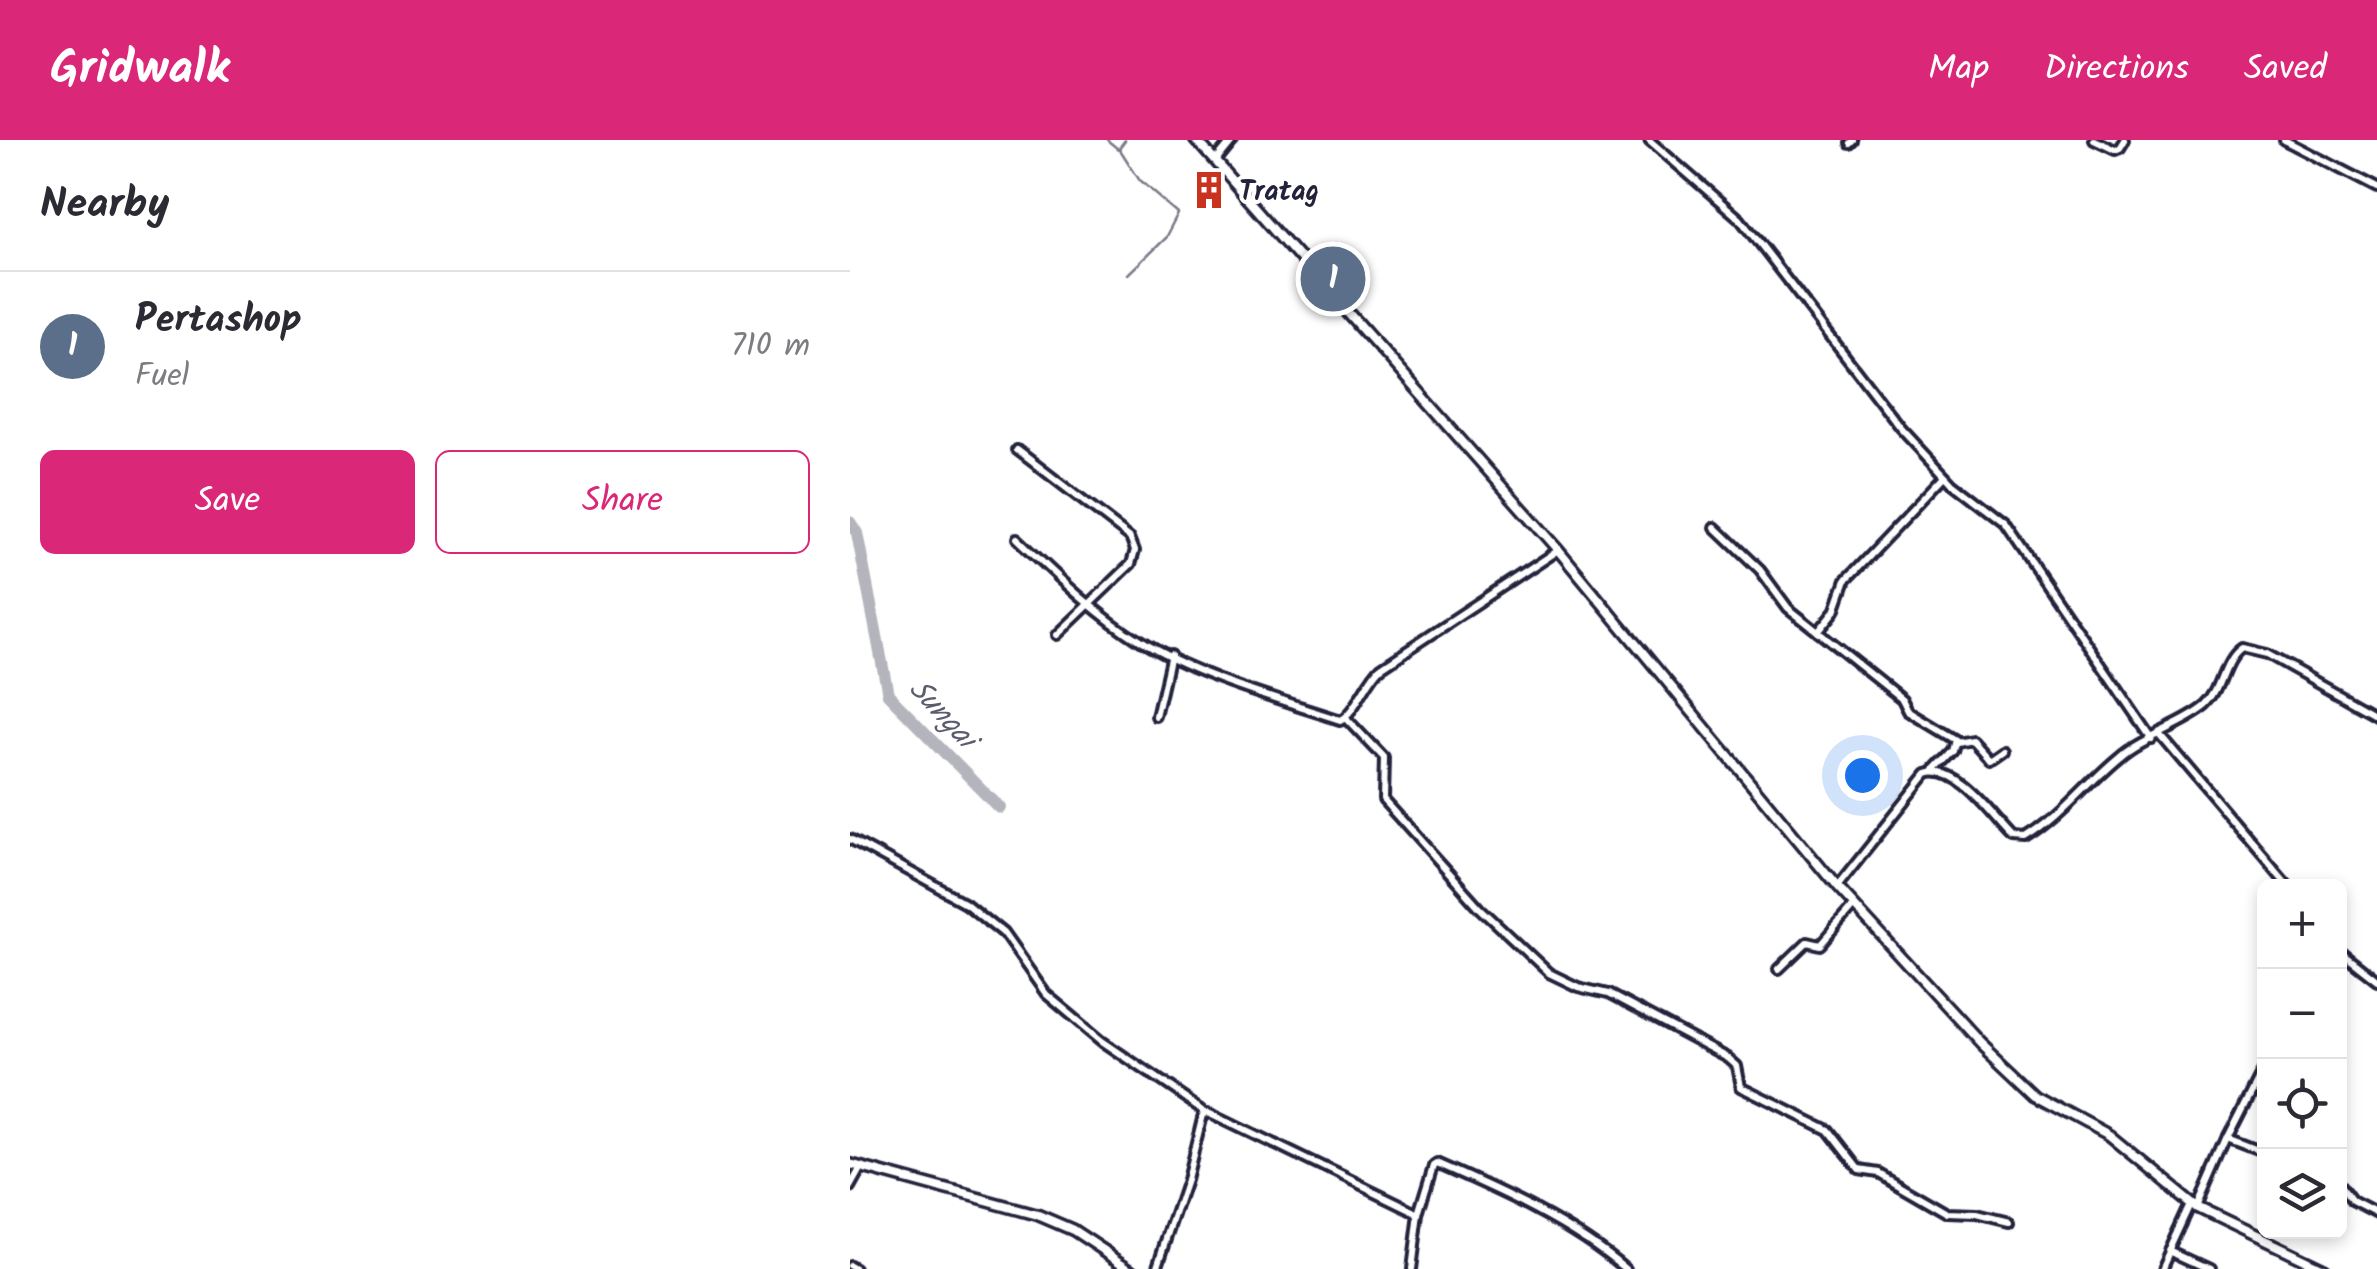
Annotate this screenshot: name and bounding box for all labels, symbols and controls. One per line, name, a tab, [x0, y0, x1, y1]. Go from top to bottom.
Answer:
text: Gridwalk	[50, 32, 229, 108]
text: Map	[1928, 42, 1989, 98]
text: Directions	[2044, 42, 2189, 98]
text: Saved	[2244, 42, 2327, 98]
building icon: Tratag	[1188, 169, 1230, 211]
place label: Tratag	[1239, 170, 1319, 215]
text: Nearby	[40, 172, 169, 239]
pin: 1	[1300, 242, 1366, 316]
text: Pertashop	[135, 291, 302, 351]
text: 1	[68, 321, 77, 372]
text: 710 m	[731, 321, 810, 372]
text: Fuel	[135, 351, 189, 402]
button: Save	[40, 450, 415, 554]
button: Share	[435, 450, 810, 554]
water label: Sungai	[896, 668, 991, 765]
your location	[1837, 750, 1888, 801]
map controls	[2257, 879, 2347, 1239]
button: +	[2257, 879, 2347, 969]
button: −	[2257, 969, 2347, 1059]
button: locate	[2257, 1059, 2347, 1149]
button: layers	[2257, 1149, 2347, 1239]

